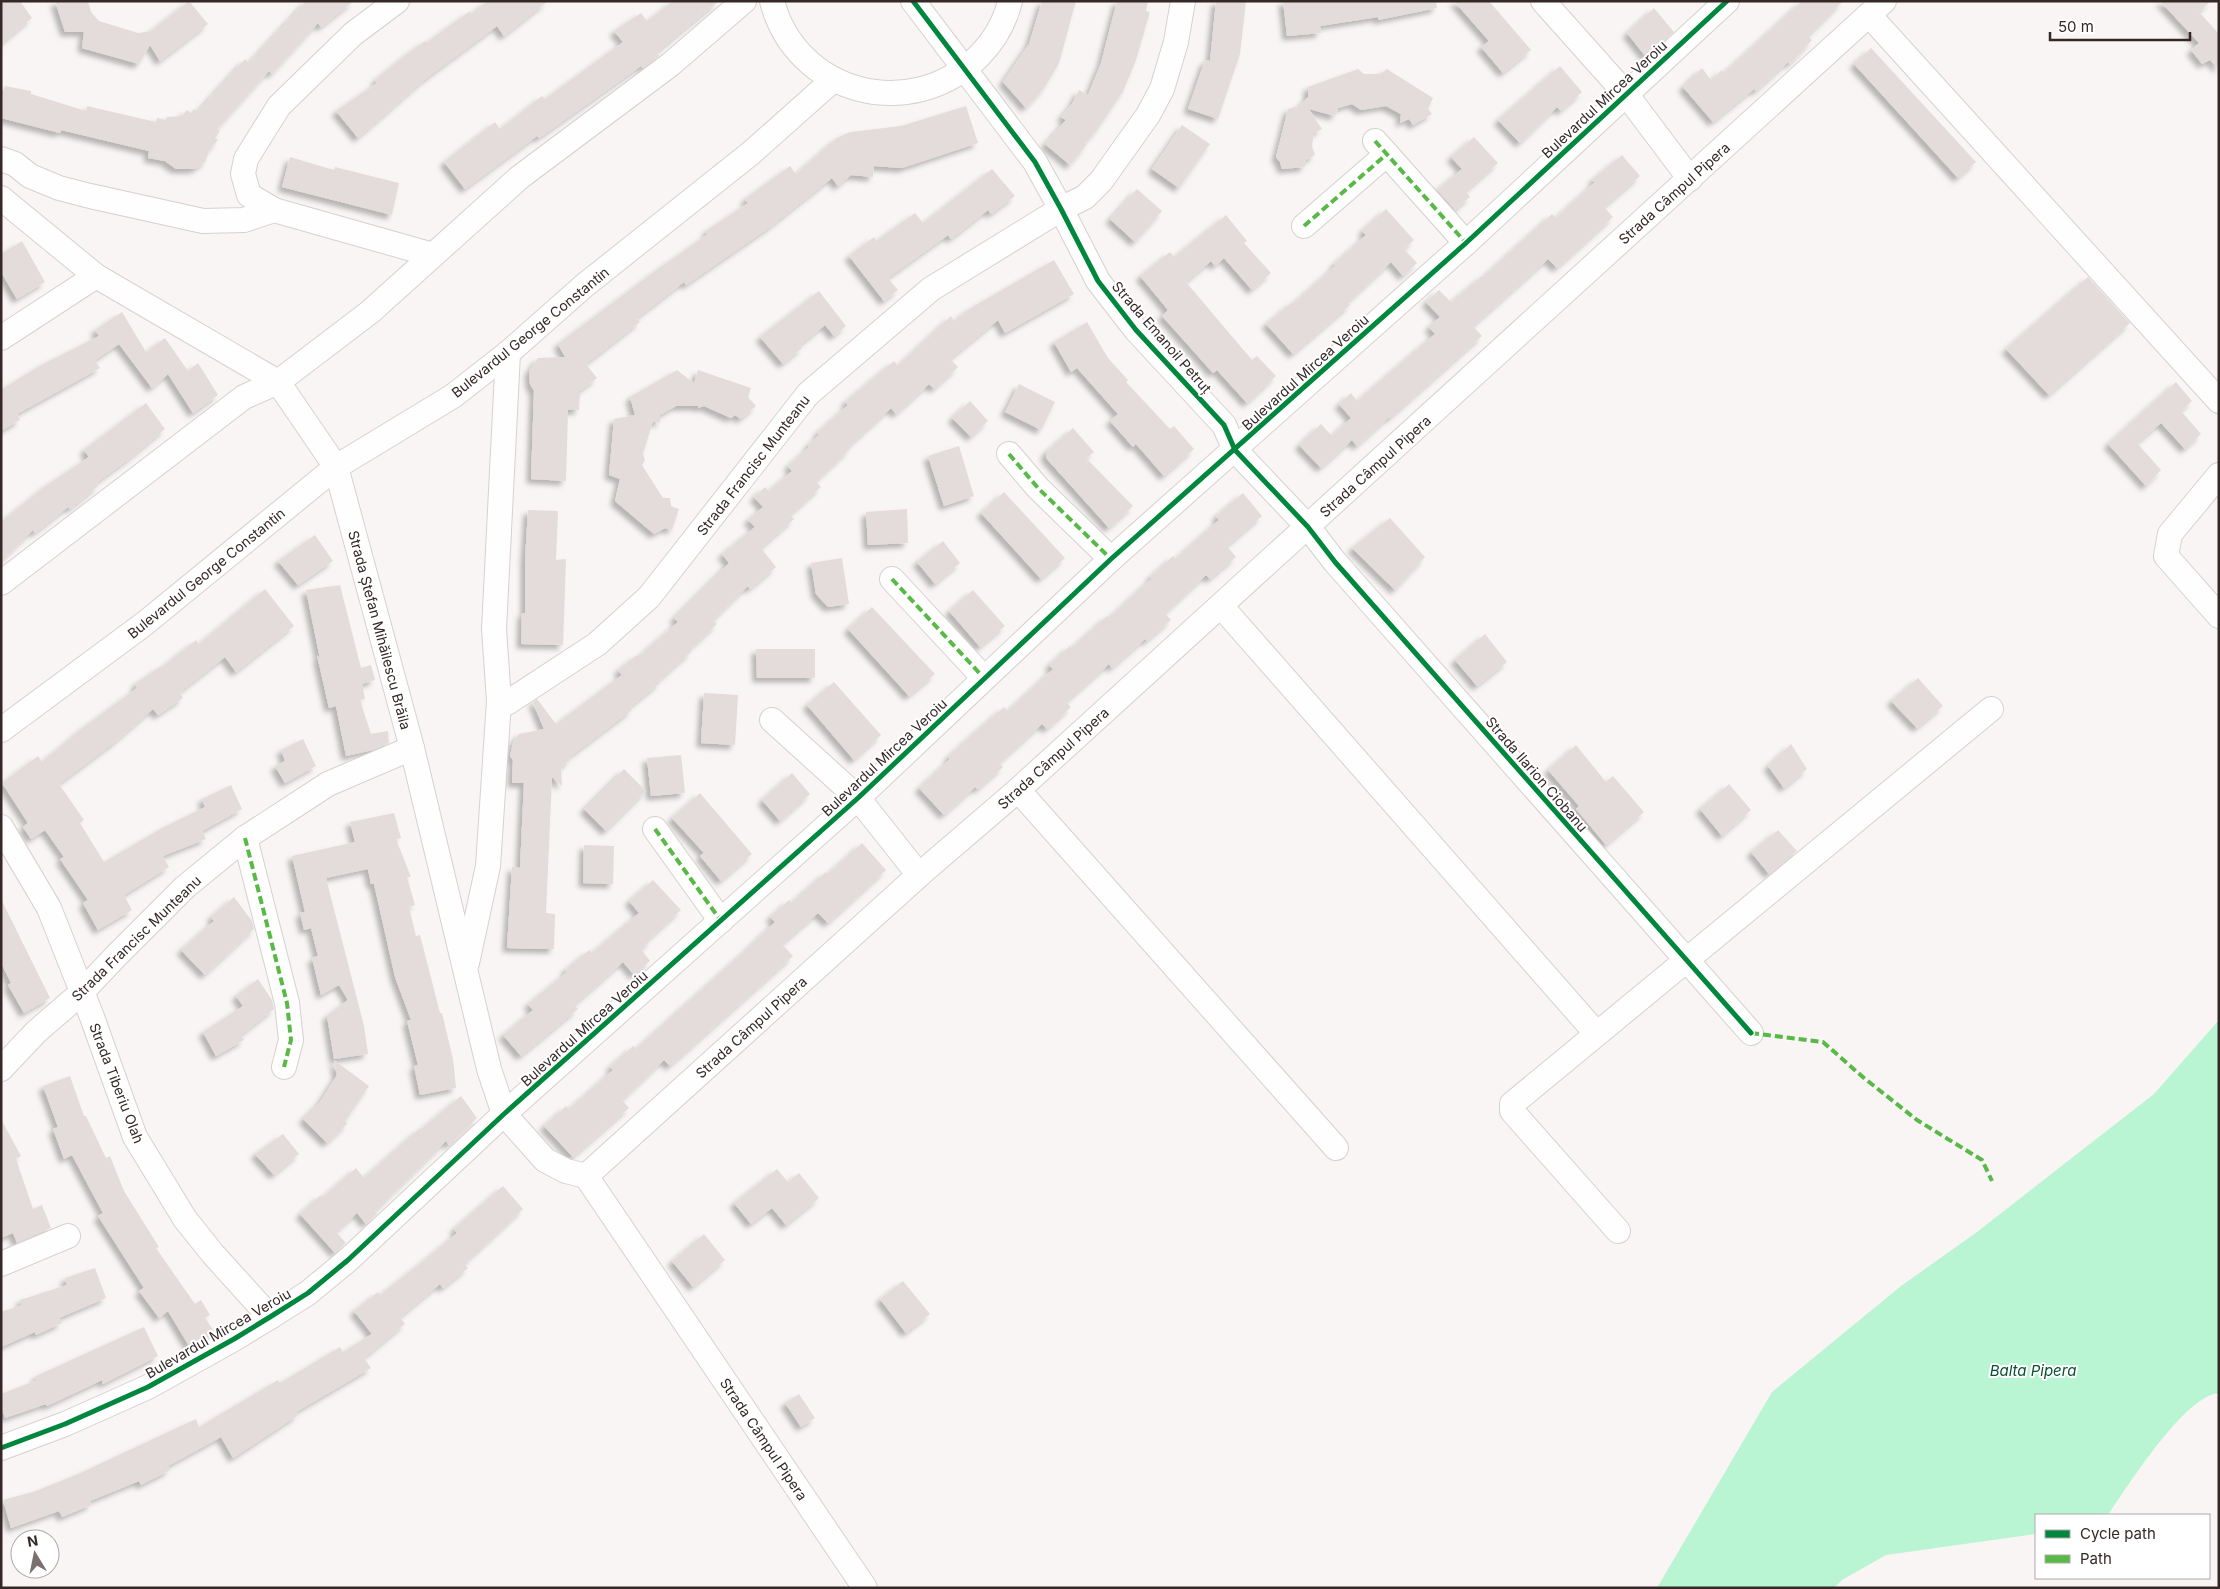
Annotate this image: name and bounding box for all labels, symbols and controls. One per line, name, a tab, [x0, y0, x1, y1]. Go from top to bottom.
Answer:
scale bar	[2050, 10, 2190, 42]
text: 50 m	[2058, 17, 2094, 36]
street label: Bulevardul Mircea Veroiu	[1538, 37, 1670, 161]
street label: Strada Câmpul Pipera	[1615, 139, 1733, 247]
street label: Bulevardul George Constantin	[448, 263, 612, 401]
street label: Strada Emanoil Petruț	[1108, 278, 1216, 397]
street label: Bulevardul Mircea Veroiu	[1238, 310, 1372, 434]
street label: Strada Francisc Munteanu	[693, 391, 813, 539]
street label: Strada Câmpul Pipera	[1316, 412, 1434, 520]
street label: Bulevardul George Constantin	[124, 504, 288, 642]
street label: Strada Ștefan Mihăilescu Brăila	[344, 529, 415, 732]
street label: Bulevardul Mircea Veroiu	[818, 695, 950, 819]
street label: Strada Câmpul Pipera	[994, 704, 1112, 812]
street label: Strada Ilarion Ciobanu	[1482, 713, 1592, 835]
street label: Strada Francisc Munteanu	[68, 872, 204, 1004]
street label: Bulevardul Mircea Veroiu	[517, 966, 651, 1090]
street label: Strada Câmpul Pipera	[692, 973, 810, 1081]
street label: Strada Tiberiu Olah	[86, 1020, 148, 1146]
street label: Bulevardul Mircea Veroiu	[142, 1284, 294, 1382]
water label: Balta Pipera	[1990, 1361, 2076, 1380]
street label: Strada Câmpul Pipera	[717, 1375, 811, 1503]
legend	[2035, 1514, 2210, 1579]
text: Cycle path	[2080, 1524, 2156, 1543]
north arrow	[10, 1529, 60, 1579]
text: N	[26, 1531, 39, 1550]
text: Path	[2080, 1549, 2112, 1568]

